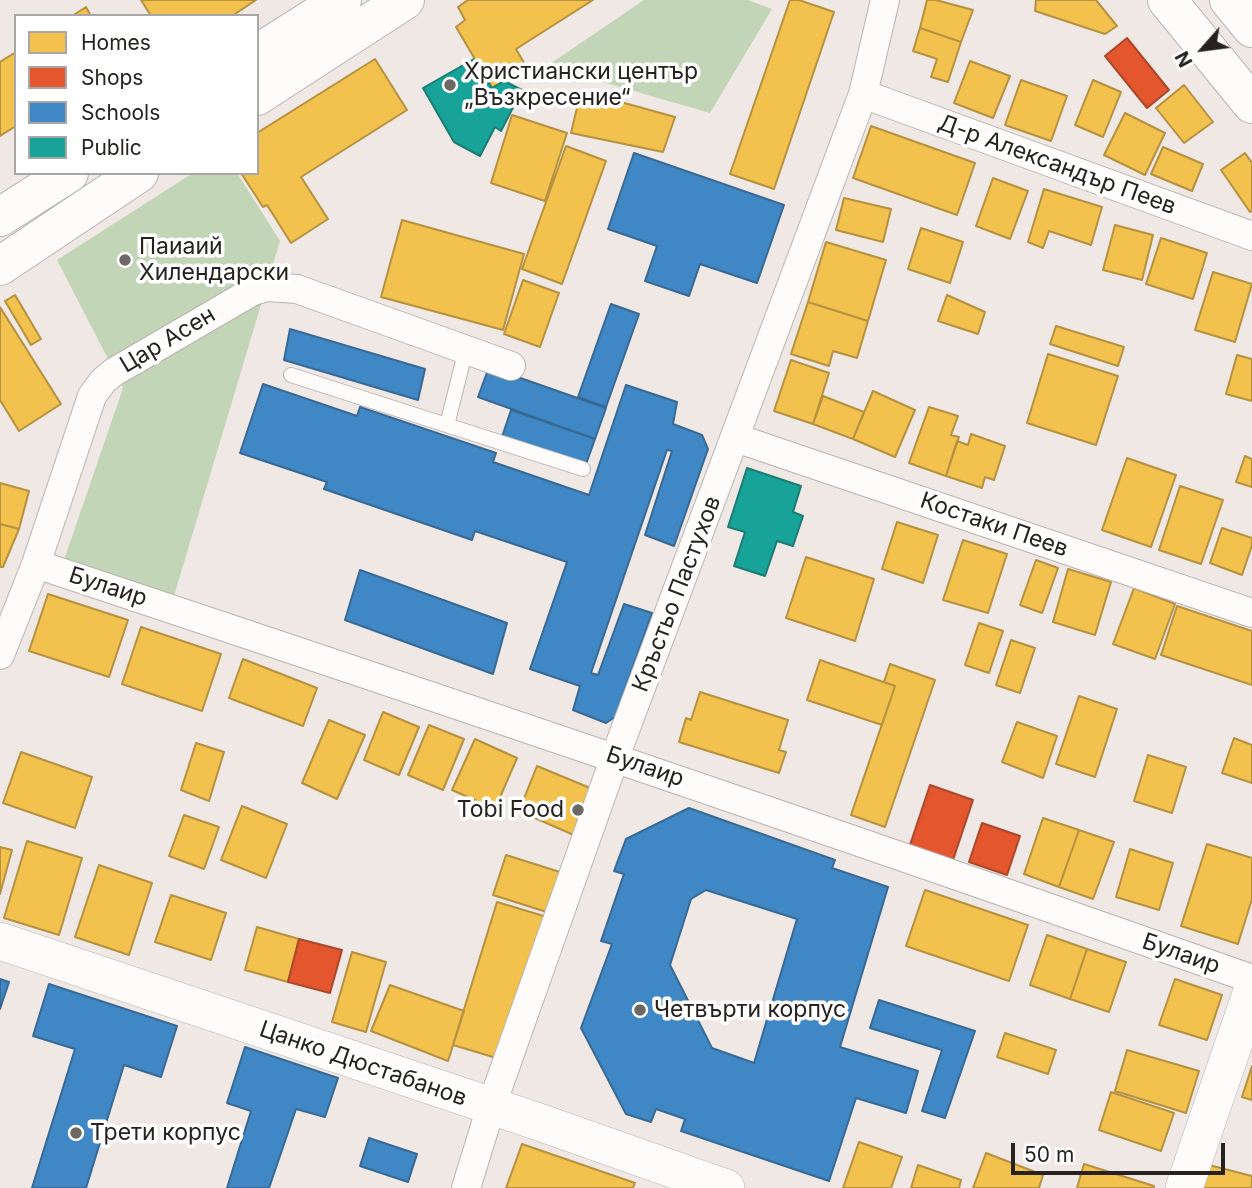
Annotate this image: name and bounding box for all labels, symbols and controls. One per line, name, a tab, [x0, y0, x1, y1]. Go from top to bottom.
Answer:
legend	[14, 14, 259, 175]
north arrow	[1168, 14, 1238, 84]
text: Homes	[81, 30, 151, 55]
text: N	[1170, 47, 1198, 71]
place label: Христиански център „Възкресение“	[464, 58, 698, 112]
text: Shops	[81, 65, 143, 90]
marker: Христиански център „Възкресение“	[442, 77, 458, 93]
text: Schools	[81, 100, 160, 125]
street label: Д-р Александър Пеев	[934, 109, 1180, 221]
text: Public	[81, 135, 142, 160]
place label: Паиаий Хилендарски	[139, 233, 289, 287]
marker: Паиаий Хилендарски	[117, 252, 133, 268]
street label: Цар Асен	[115, 301, 221, 379]
street label: Костаки Пеев	[916, 487, 1072, 563]
street label: Кръстьо Пастухов	[627, 492, 727, 696]
street label: Булаир	[65, 561, 151, 613]
street label: Булаир	[602, 741, 688, 793]
place label: Tobi Food	[457, 796, 564, 824]
marker: Tobi Food	[570, 802, 586, 818]
street label: Булаир	[1138, 928, 1224, 980]
place label: Четвърти корпус	[654, 996, 846, 1024]
marker: Четвърти корпус	[632, 1002, 648, 1018]
street label: Цанко Дюстабанов	[256, 1016, 470, 1112]
place label: Трети корпус	[90, 1119, 241, 1147]
marker: Трети корпус	[68, 1125, 84, 1141]
scale bar	[1014, 1128, 1228, 1172]
text: 50 m	[1024, 1142, 1074, 1167]

